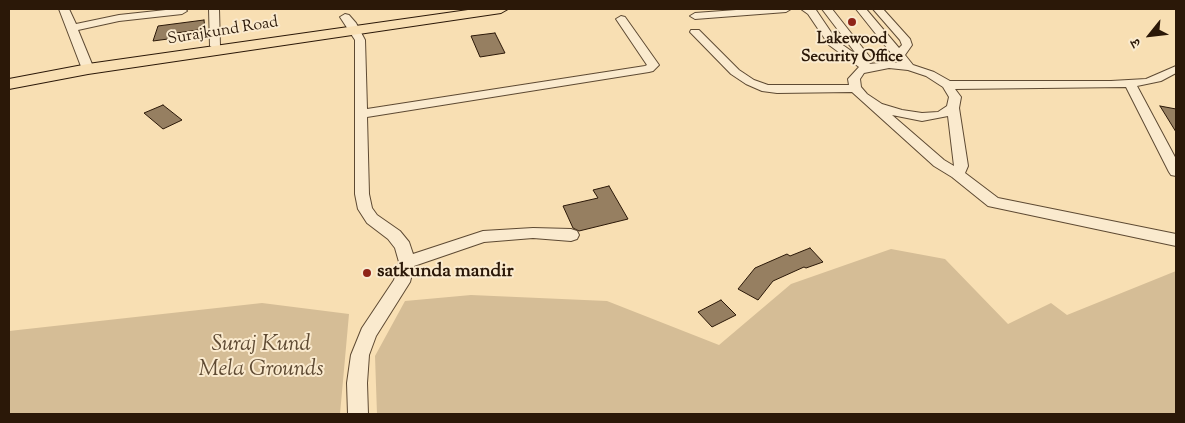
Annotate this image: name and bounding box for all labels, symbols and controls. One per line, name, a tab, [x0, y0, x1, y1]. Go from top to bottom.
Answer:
north arrow	[1125, 10, 1175, 60]
street label: Surajkund Road	[166, 14, 280, 50]
marker: Lakewood Security Office	[846, 16, 858, 28]
place label: Lakewood Security Office	[801, 30, 903, 68]
text: उ	[1126, 34, 1147, 50]
place label: satkunda mandir	[377, 262, 514, 284]
marker: satkunda mandir	[361, 267, 373, 279]
park label: Suraj Kund Mela Grounds	[198, 333, 324, 384]

